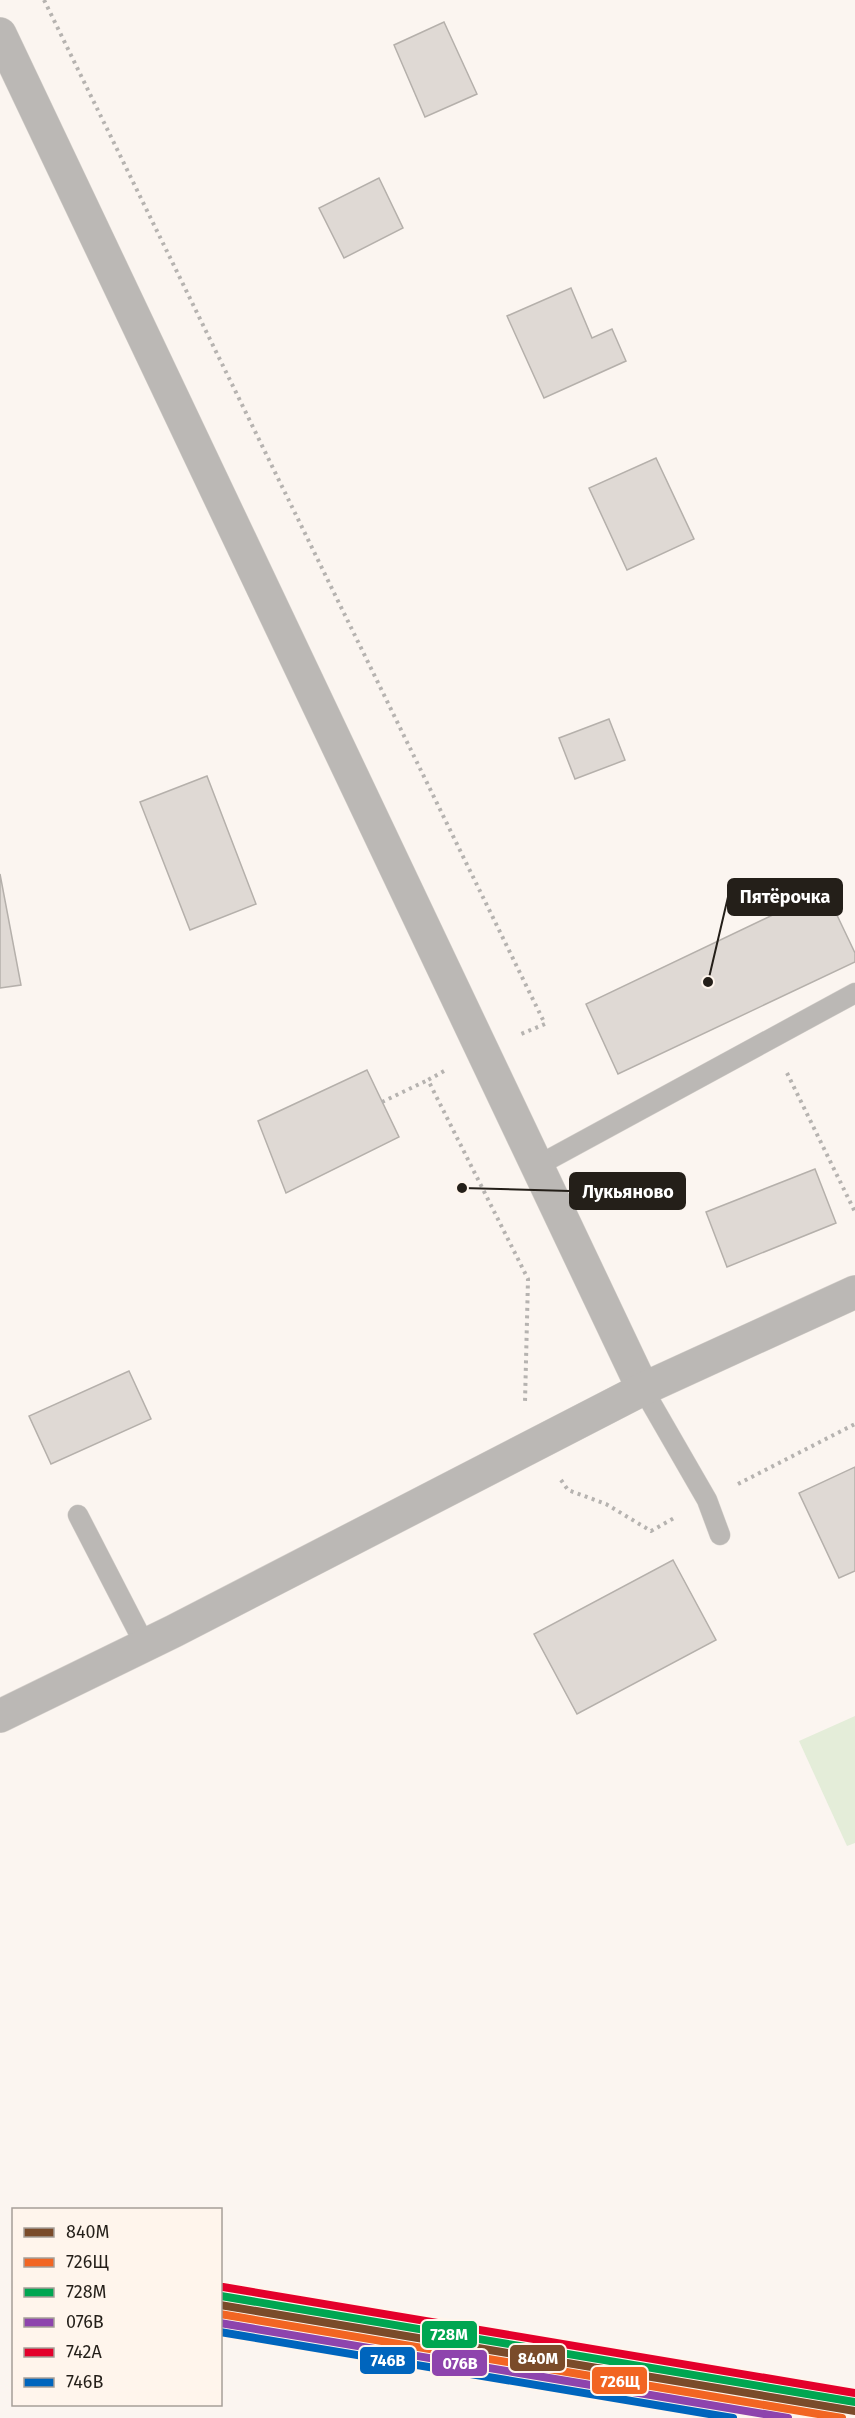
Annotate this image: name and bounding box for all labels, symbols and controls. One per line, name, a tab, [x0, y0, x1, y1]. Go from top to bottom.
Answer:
callout: Пятёрочка	[728, 879, 842, 915]
text: Пятёрочка	[740, 886, 830, 908]
callout: Лукьяново	[570, 1173, 685, 1209]
text: Лукьяново	[582, 1181, 674, 1203]
legend	[12, 2208, 222, 2406]
text: 840М	[66, 2221, 110, 2243]
text: 726Щ	[66, 2251, 109, 2273]
text: 728М	[66, 2281, 107, 2303]
text: 076В	[66, 2311, 104, 2333]
line badge: 728М	[421, 2320, 478, 2349]
text: 728М	[430, 2325, 468, 2344]
text: 742А	[66, 2341, 102, 2363]
line badge: 840М	[509, 2344, 566, 2372]
line badge: 746В	[359, 2346, 416, 2375]
line badge: 076В	[431, 2349, 488, 2377]
text: 840М	[518, 2349, 559, 2368]
text: 746В	[371, 2351, 406, 2370]
text: 076В	[442, 2354, 478, 2373]
line badge: 726Щ	[591, 2366, 648, 2395]
text: 746В	[66, 2371, 103, 2393]
text: 726Щ	[600, 2372, 640, 2391]

